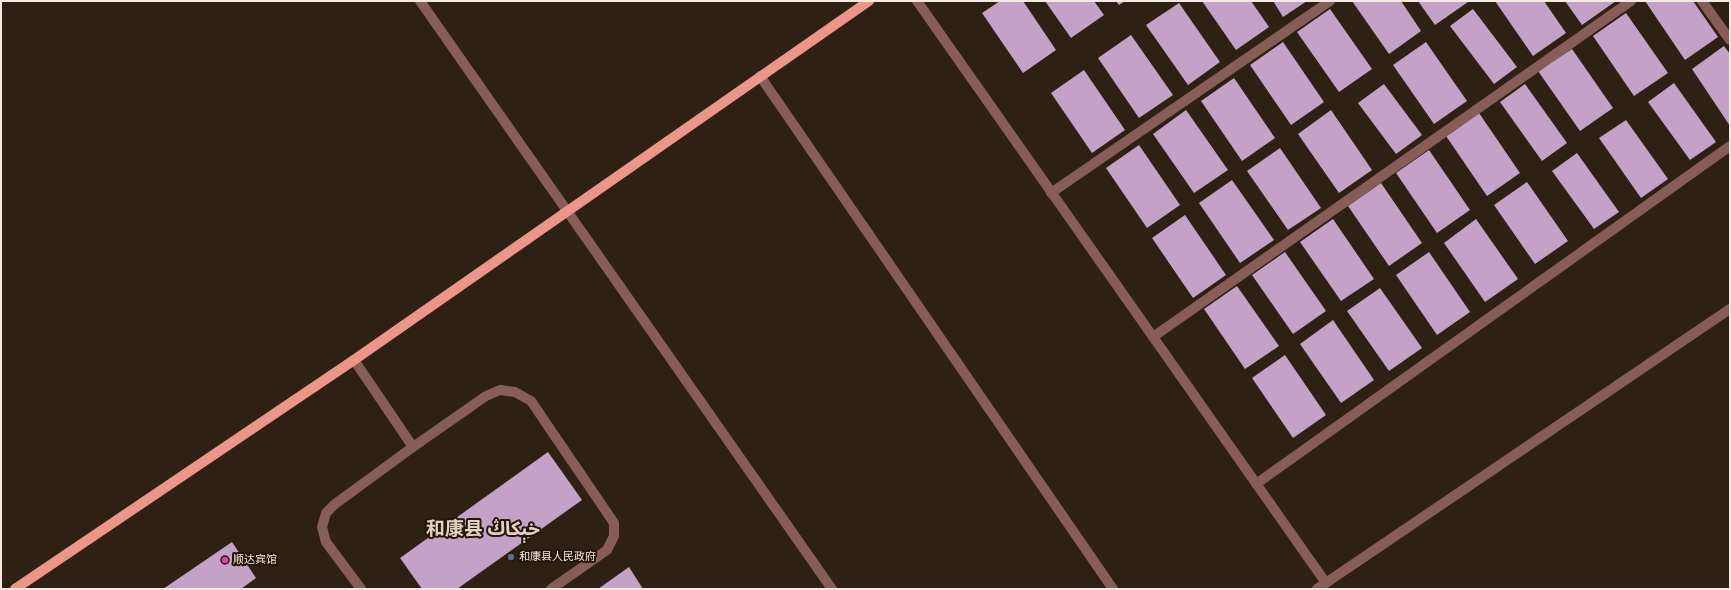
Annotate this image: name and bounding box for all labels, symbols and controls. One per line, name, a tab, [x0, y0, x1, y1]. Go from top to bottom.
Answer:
district label: 和康县 خېكاڭ	[426, 519, 540, 541]
place label: 和康县人民政府	[519, 550, 596, 564]
marker: 和康县人民政府	[506, 552, 516, 562]
place label: 顺达宾馆	[233, 553, 277, 567]
marker: 顺达宾馆	[220, 555, 230, 565]

